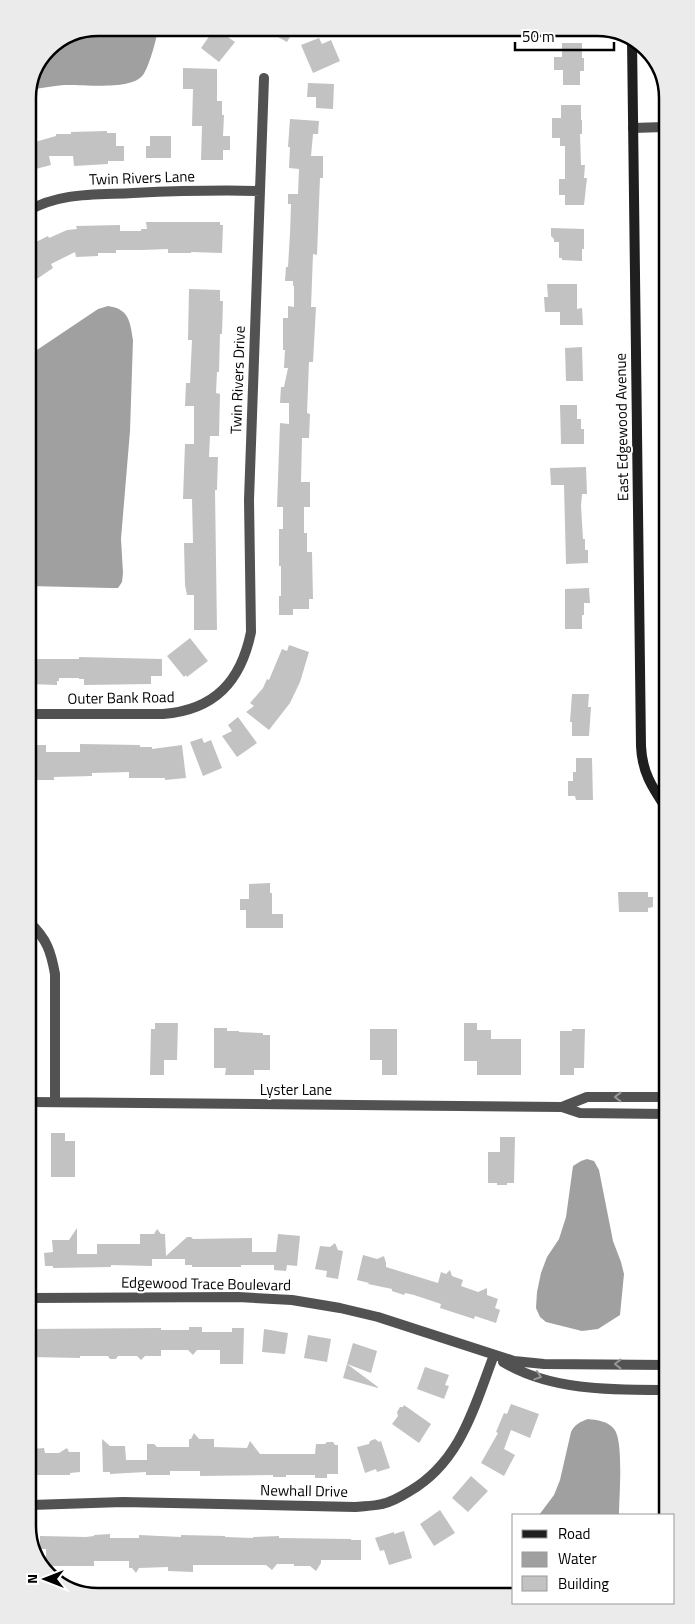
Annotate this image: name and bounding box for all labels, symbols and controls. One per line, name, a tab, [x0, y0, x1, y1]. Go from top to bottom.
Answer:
scale bar	[515, 20, 614, 52]
text: 50 m	[522, 25, 555, 48]
street label: Twin Rivers Lane	[89, 164, 195, 191]
street label: Twin Rivers Drive	[224, 325, 251, 435]
street label: East Edgewood Avenue	[609, 353, 634, 501]
street label: Outer Bank Road	[67, 685, 175, 710]
street label: Lyster Lane	[260, 1078, 332, 1101]
one-way arrow	[613, 1092, 621, 1102]
street label: Edgewood Trace Boulevard	[121, 1271, 291, 1296]
one-way arrow	[614, 1359, 622, 1369]
one-way arrow	[533, 1371, 541, 1381]
street label: Newhall Drive	[260, 1478, 348, 1503]
legend	[512, 1514, 675, 1604]
text: Road	[558, 1522, 590, 1545]
text: Water	[558, 1547, 597, 1570]
north arrow	[20, 1554, 70, 1604]
text: Building	[558, 1572, 609, 1595]
text: N	[21, 1574, 42, 1584]

